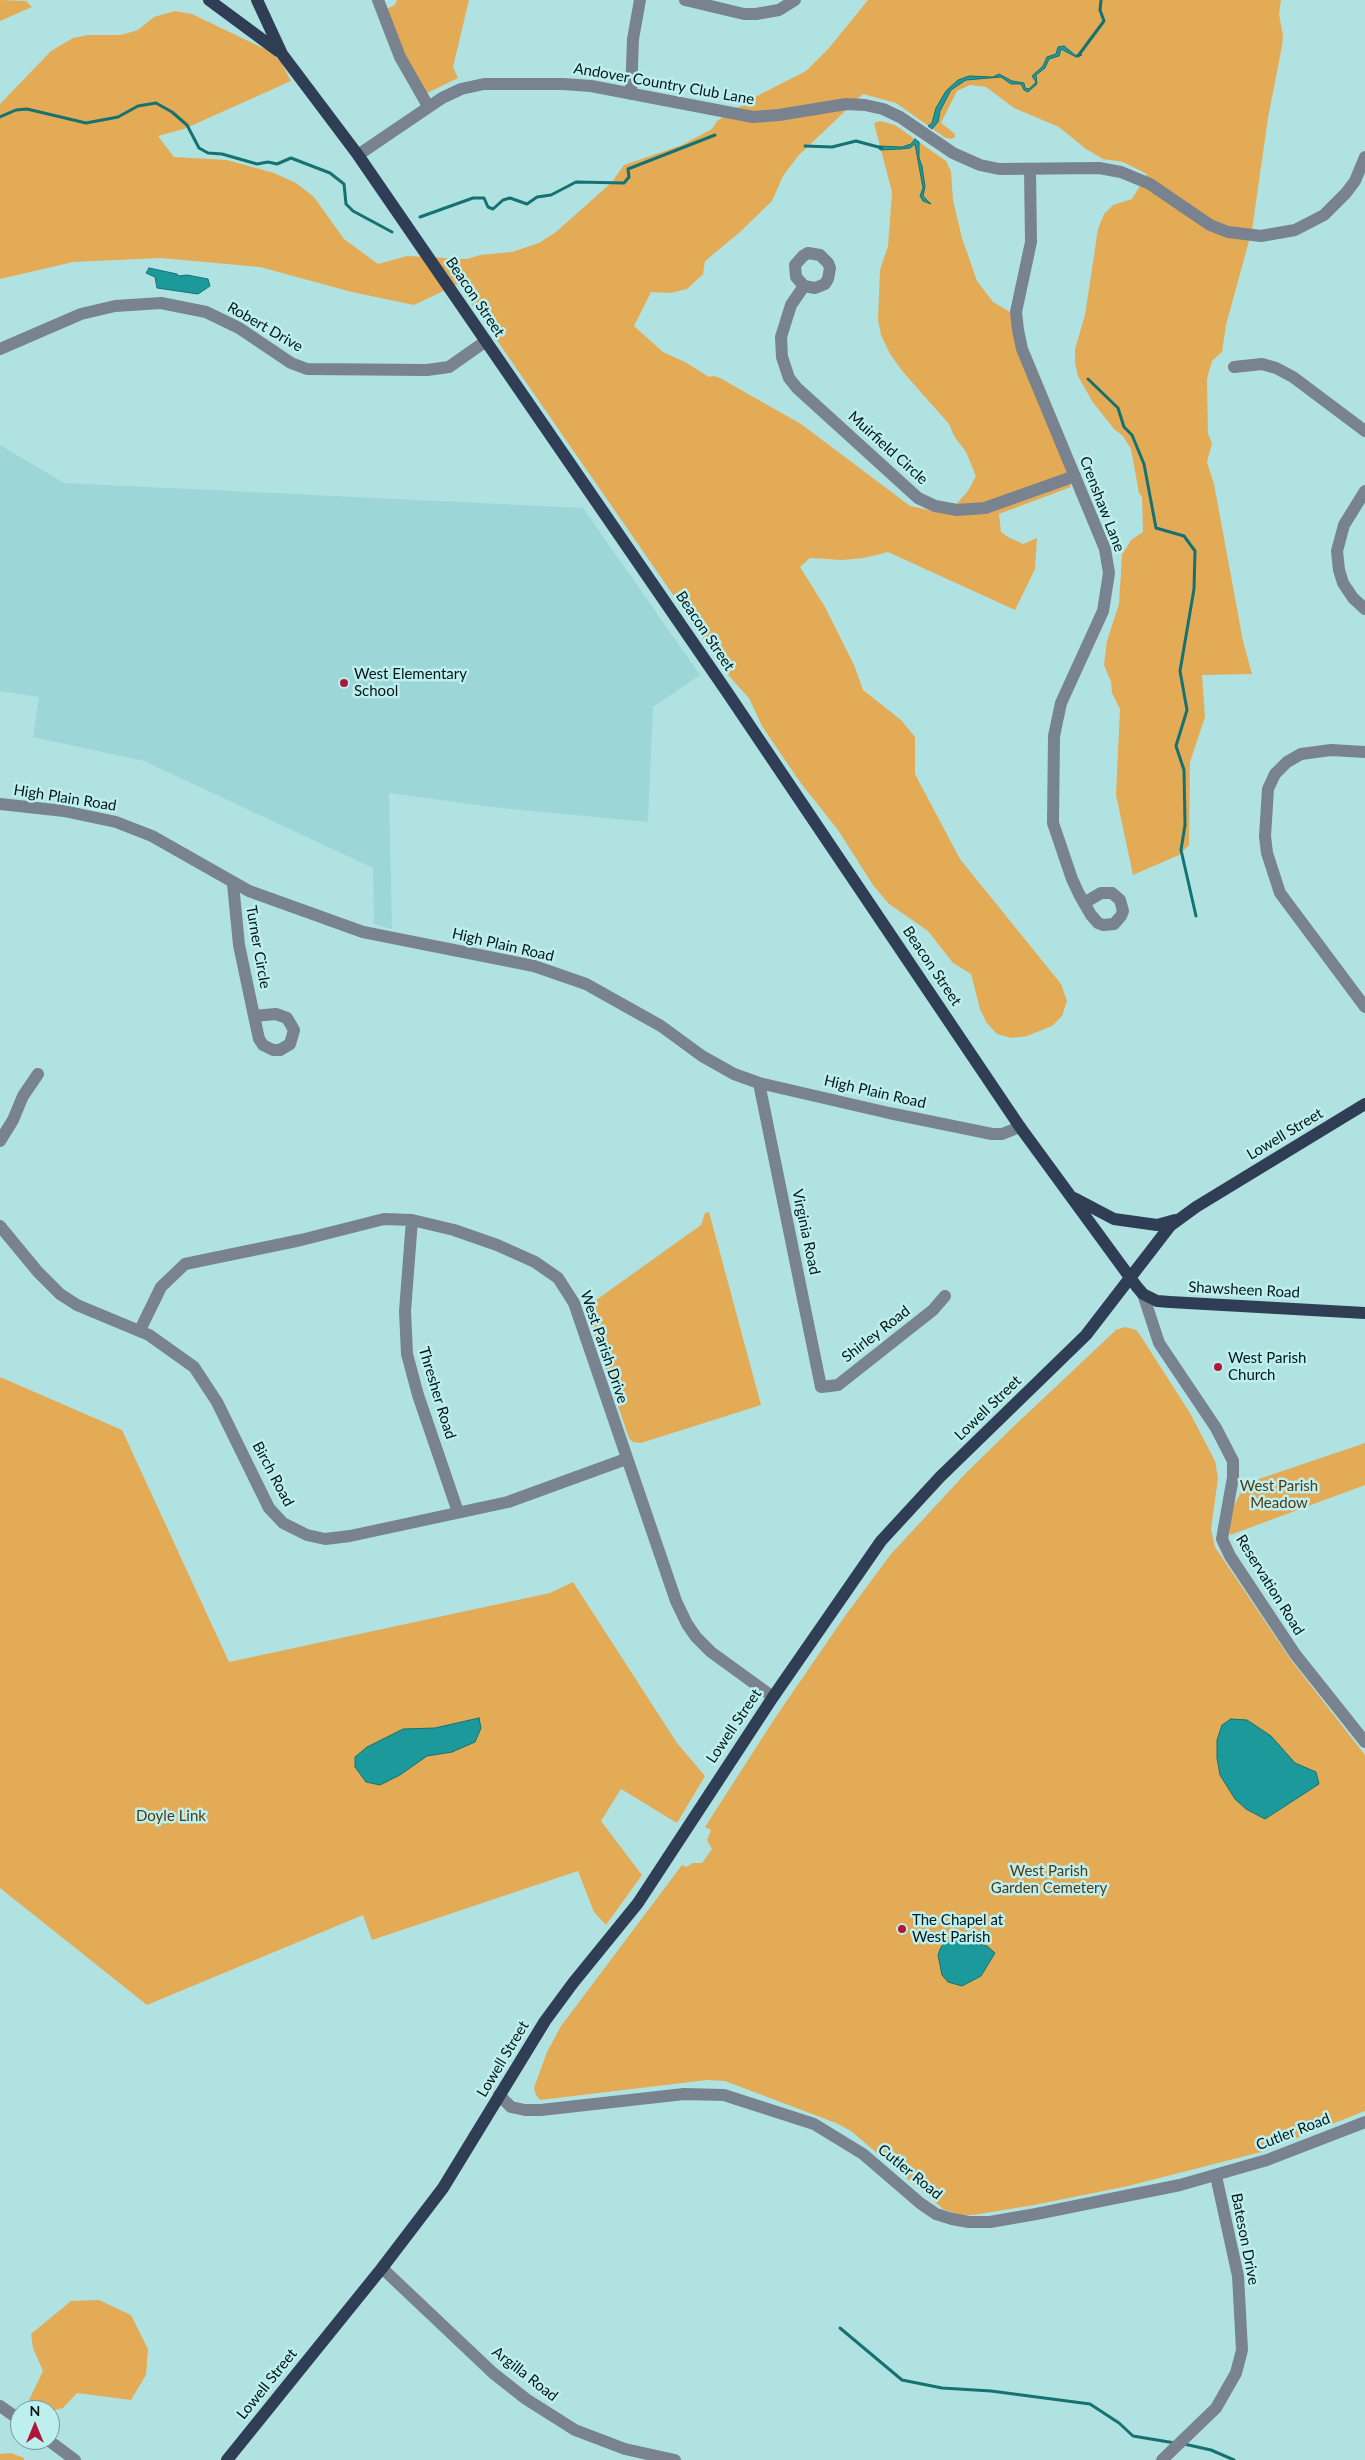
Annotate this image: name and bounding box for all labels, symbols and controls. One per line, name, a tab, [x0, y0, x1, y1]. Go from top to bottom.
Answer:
street label: Andover Country Club Lane	[572, 59, 756, 109]
street label: Beacon Street	[442, 254, 508, 340]
street label: Robert Drive	[224, 298, 306, 356]
street label: Muirfield Circle	[844, 408, 932, 488]
street label: Crenshaw Lane	[1076, 454, 1128, 554]
street label: Beacon Street	[672, 588, 738, 674]
place label: West Elementary School	[354, 665, 467, 700]
marker: West Elementary School	[338, 677, 350, 689]
street label: High Plain Road	[12, 781, 118, 815]
street label: Turner Circle	[242, 904, 274, 990]
street label: Beacon Street	[899, 923, 965, 1009]
street label: High Plain Road	[450, 925, 556, 965]
street label: High Plain Road	[822, 1072, 928, 1112]
street label: Lowell Street	[1244, 1104, 1326, 1164]
street label: Virginia Road	[788, 1188, 824, 1276]
street label: Shawsheen Road	[1188, 1278, 1300, 1302]
street label: West Parish Drive	[576, 1288, 632, 1406]
street label: Shirley Road	[838, 1302, 914, 1366]
street label: Thresher Road	[414, 1345, 460, 1441]
place label: West Parish Church	[1228, 1349, 1306, 1384]
marker: West Parish Church	[1212, 1361, 1224, 1373]
street label: Lowell Street	[951, 1372, 1025, 1444]
street label: Birch Road	[248, 1438, 298, 1510]
park label: West Parish Meadow	[1240, 1477, 1318, 1512]
street label: Reservation Road	[1232, 1532, 1308, 1638]
street label: Lowell Street	[703, 1686, 765, 1766]
park label: Doyle Link	[136, 1807, 206, 1825]
park label: West Parish Garden Cemetery	[991, 1862, 1107, 1897]
place label: The Chapel at West Parish	[912, 1911, 1003, 1946]
marker: The Chapel at West Parish	[896, 1923, 908, 1935]
street label: Lowell Street	[473, 2018, 533, 2100]
street label: Cutler Road	[1254, 2110, 1332, 2154]
street label: Cutler Road	[874, 2141, 946, 2203]
street label: Bateson Drive	[1227, 2192, 1263, 2286]
street label: Argilla Road	[489, 2343, 561, 2405]
street label: Lowell Street	[233, 2345, 301, 2423]
north arrow	[10, 2400, 60, 2450]
text: N	[30, 2402, 40, 2419]

